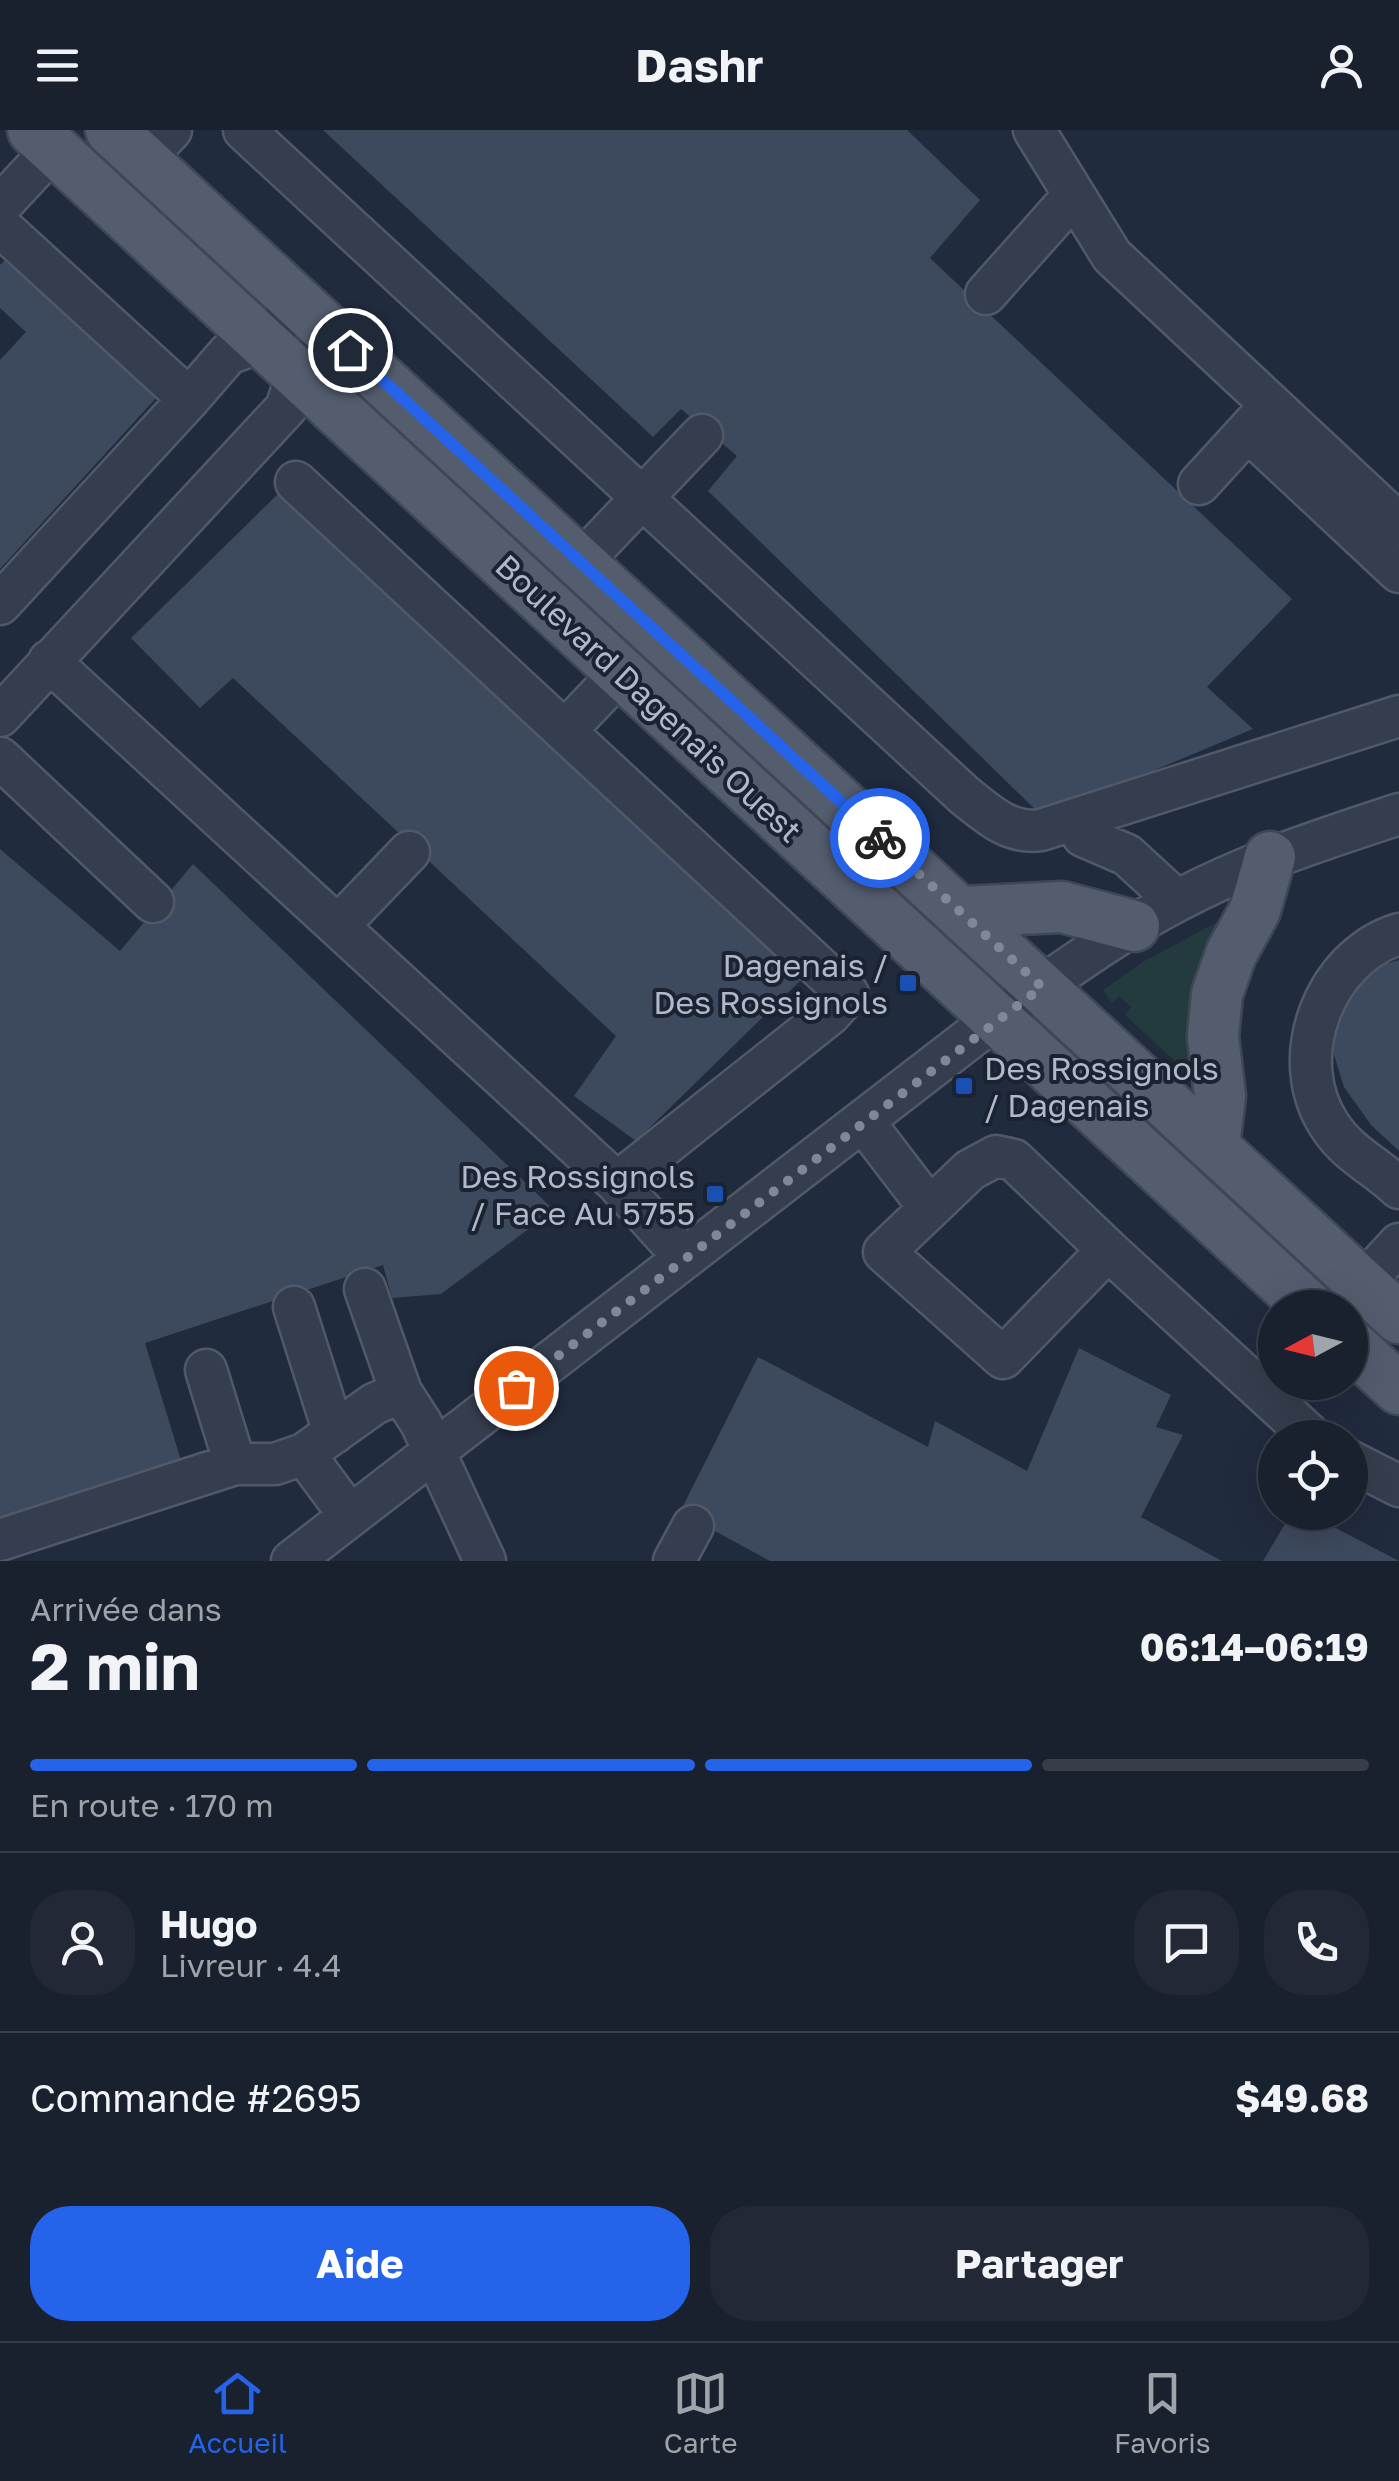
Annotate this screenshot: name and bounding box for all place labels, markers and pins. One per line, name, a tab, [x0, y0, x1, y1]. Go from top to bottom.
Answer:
pin	[308, 308, 393, 393]
place label: Dagenais / Des Rossignols	[653, 946, 888, 1021]
marker: Dagenais / Des Rossignols	[897, 972, 919, 994]
place label: Des Rossignols / Dagenais	[984, 1049, 1219, 1124]
marker: Des Rossignols / Dagenais	[953, 1075, 975, 1097]
place label: Des Rossignols / Face Au 5755	[460, 1157, 695, 1232]
marker: Des Rossignols / Face Au 5755	[704, 1183, 726, 1205]
pin	[474, 1346, 559, 1431]

